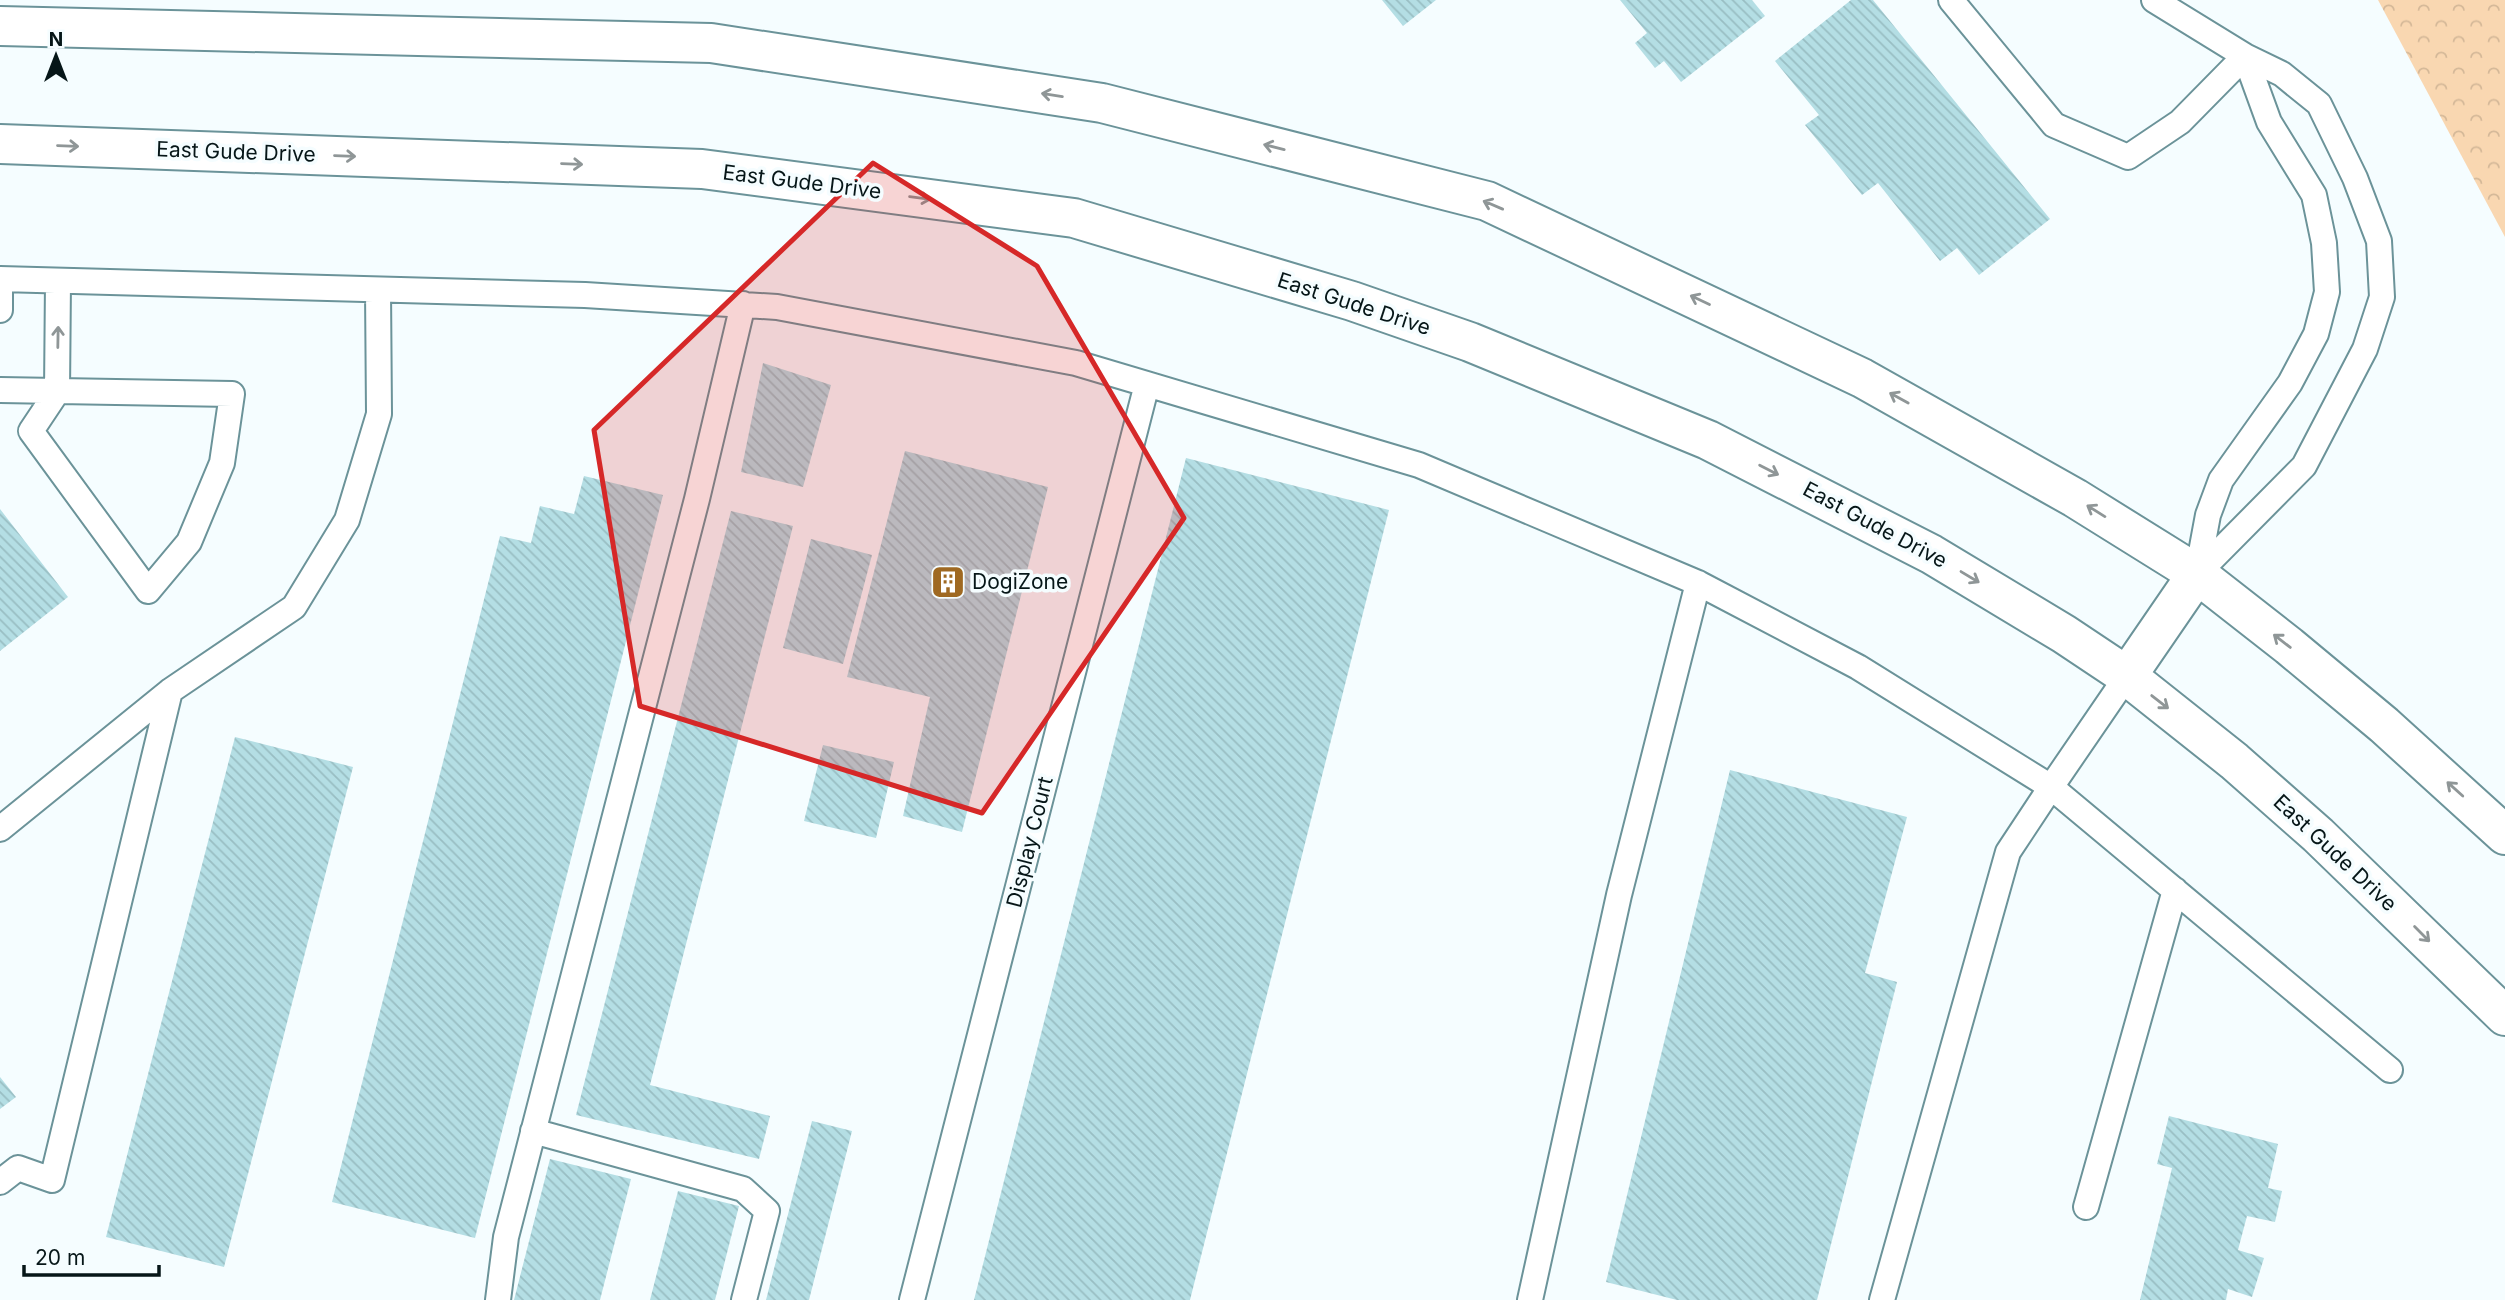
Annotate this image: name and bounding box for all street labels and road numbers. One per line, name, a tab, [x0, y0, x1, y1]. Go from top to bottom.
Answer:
street label: East Gude Drive	[156, 136, 316, 167]
street label: East Gude Drive	[721, 159, 883, 204]
street label: East Gude Drive	[1274, 267, 1434, 340]
street label: East Gude Drive	[1799, 476, 1952, 573]
street label: Display Court	[1001, 774, 1058, 910]
street label: East Gude Drive	[2268, 789, 2402, 916]

